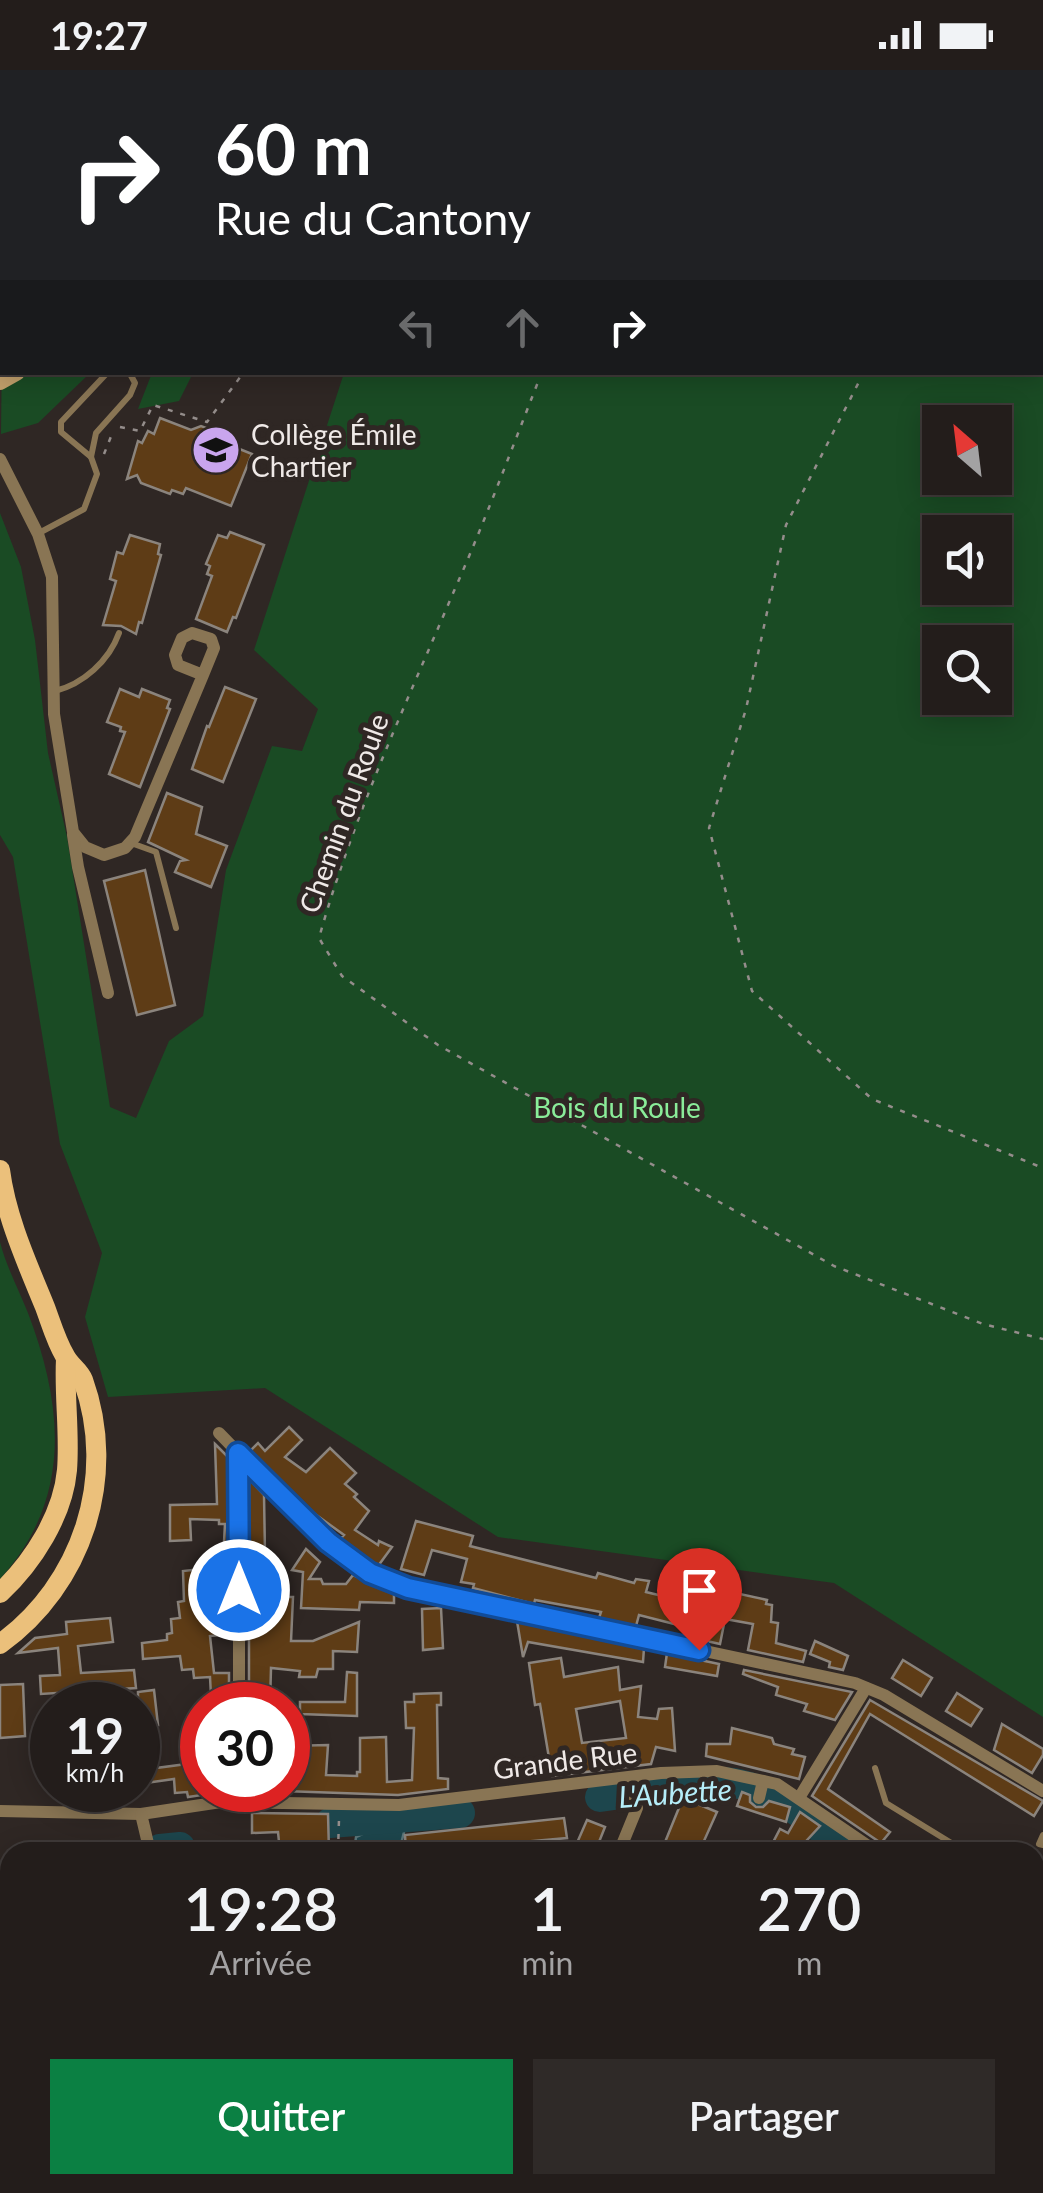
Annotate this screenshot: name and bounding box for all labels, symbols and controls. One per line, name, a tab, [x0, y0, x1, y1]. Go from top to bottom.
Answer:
text: 19:27	[50, 12, 148, 58]
text: 60 m	[215, 106, 372, 190]
icon: right	[50, 110, 180, 240]
text: Rue du Cantony	[215, 191, 531, 245]
icon: left	[390, 300, 445, 355]
icon: ahead	[495, 300, 550, 355]
icon: right	[600, 300, 655, 355]
north arrow	[922, 405, 1012, 495]
map controls	[922, 405, 1012, 715]
place label: Collège Émile Chartier	[251, 417, 417, 483]
school or university icon: Collège Émile Chartier	[190, 424, 242, 476]
button: sound	[922, 515, 1012, 605]
button: search	[922, 625, 1012, 715]
street label: Chemin du Roule	[291, 709, 395, 917]
park label: Bois du Roule	[533, 1090, 701, 1124]
position arrow	[187, 1538, 291, 1642]
pin	[657, 1548, 742, 1651]
icon: arrive	[672, 1563, 727, 1618]
speed limit sign: 30	[180, 1682, 310, 1812]
text: 19	[66, 1705, 124, 1765]
street label: Grande Rue	[491, 1734, 639, 1786]
text: km/h	[66, 1757, 124, 1787]
water label: L'Aubette	[617, 1770, 733, 1814]
text: 19:28	[184, 1872, 338, 1944]
text: 1	[530, 1872, 565, 1944]
text: 270	[757, 1872, 861, 1944]
text: Arrivée	[210, 1943, 312, 1982]
text: min	[522, 1943, 573, 1982]
text: m	[796, 1943, 822, 1982]
button: Quitter	[50, 2059, 513, 2174]
button: Partager	[533, 2059, 995, 2174]

